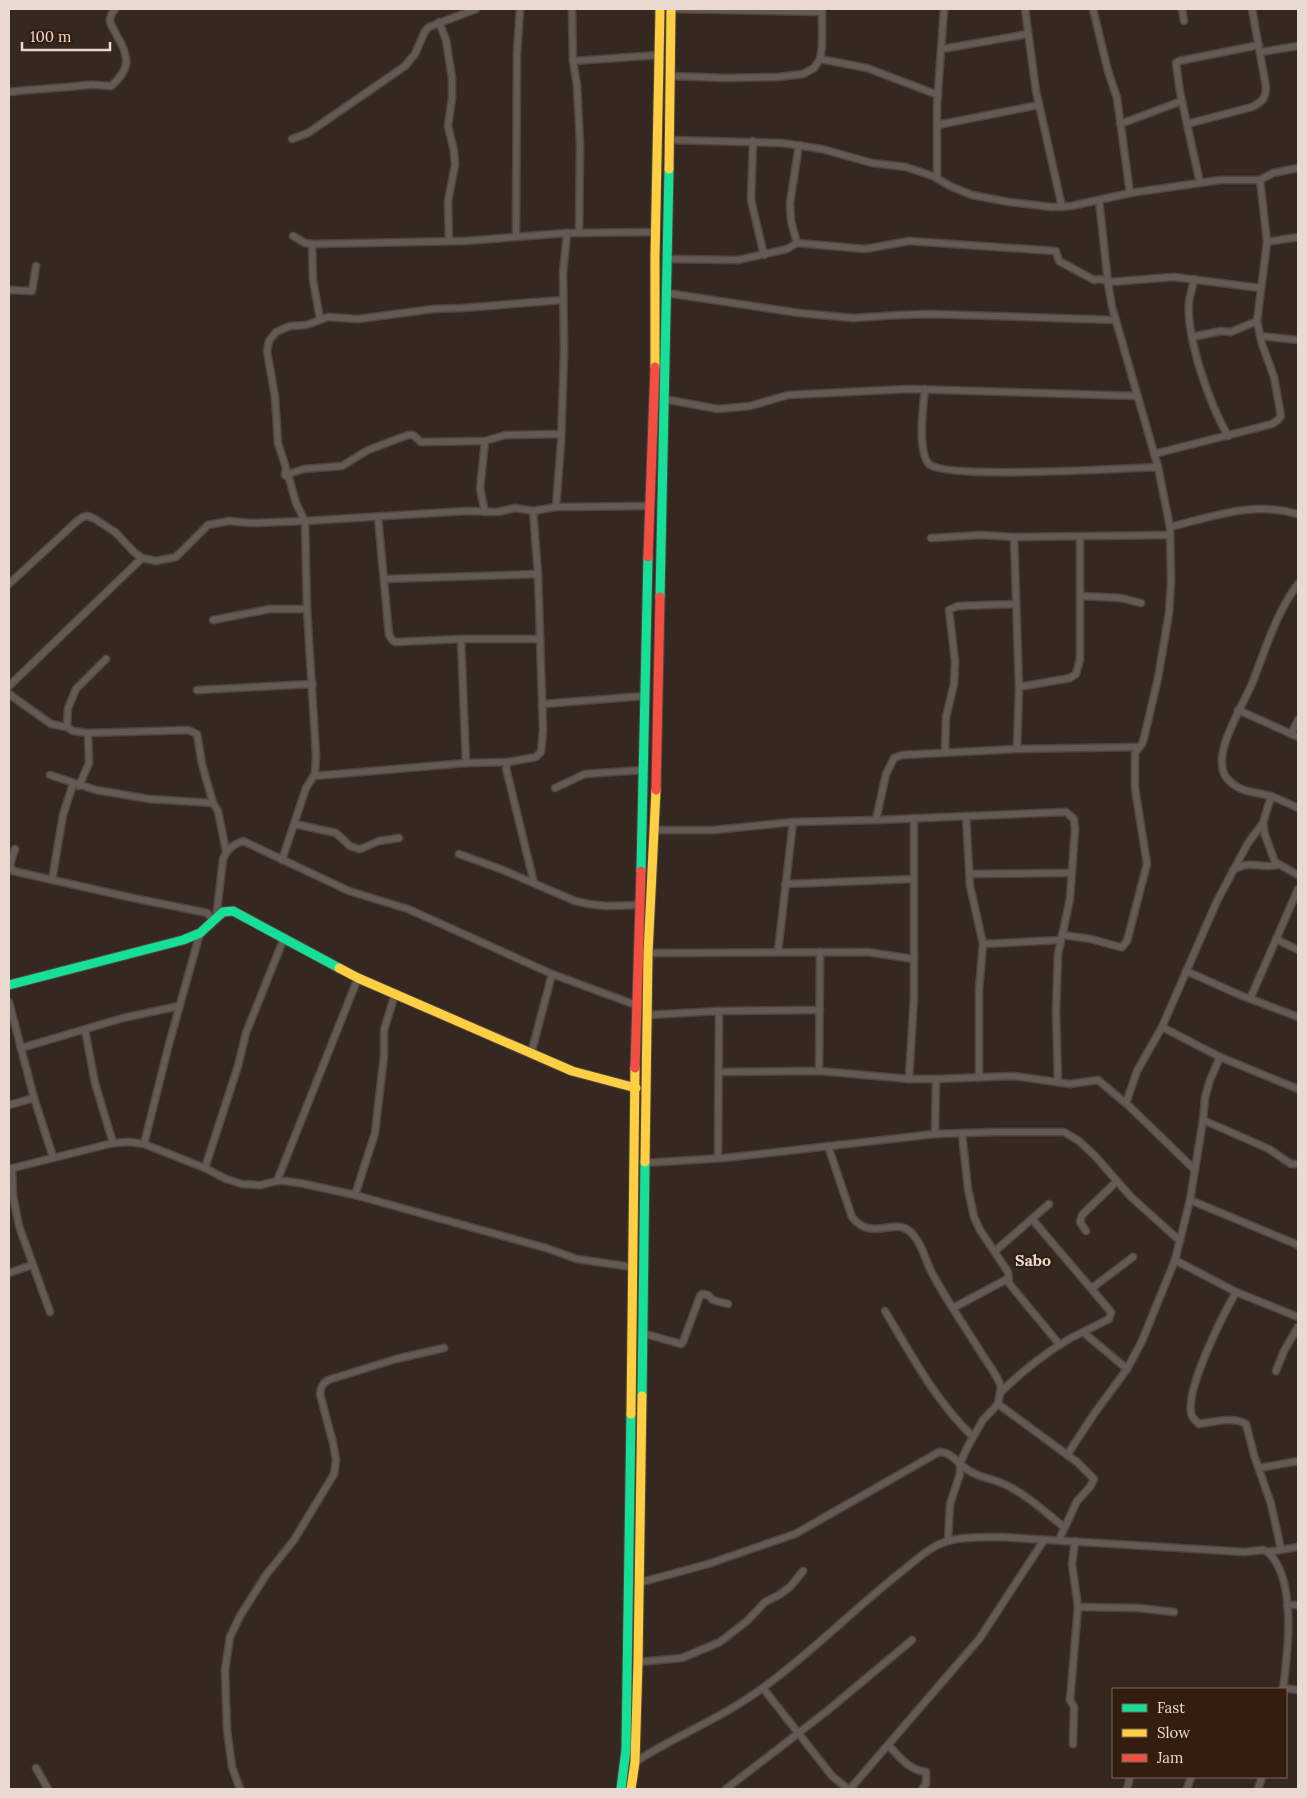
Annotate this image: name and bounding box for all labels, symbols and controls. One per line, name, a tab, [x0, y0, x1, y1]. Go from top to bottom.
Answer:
scale bar	[22, 20, 110, 52]
text: 100 m	[30, 27, 71, 46]
district label: Sabo	[1015, 1250, 1051, 1270]
legend	[1112, 1688, 1287, 1778]
text: Fast	[1157, 1698, 1185, 1717]
text: Slow	[1157, 1723, 1190, 1742]
text: Jam	[1156, 1748, 1184, 1767]

